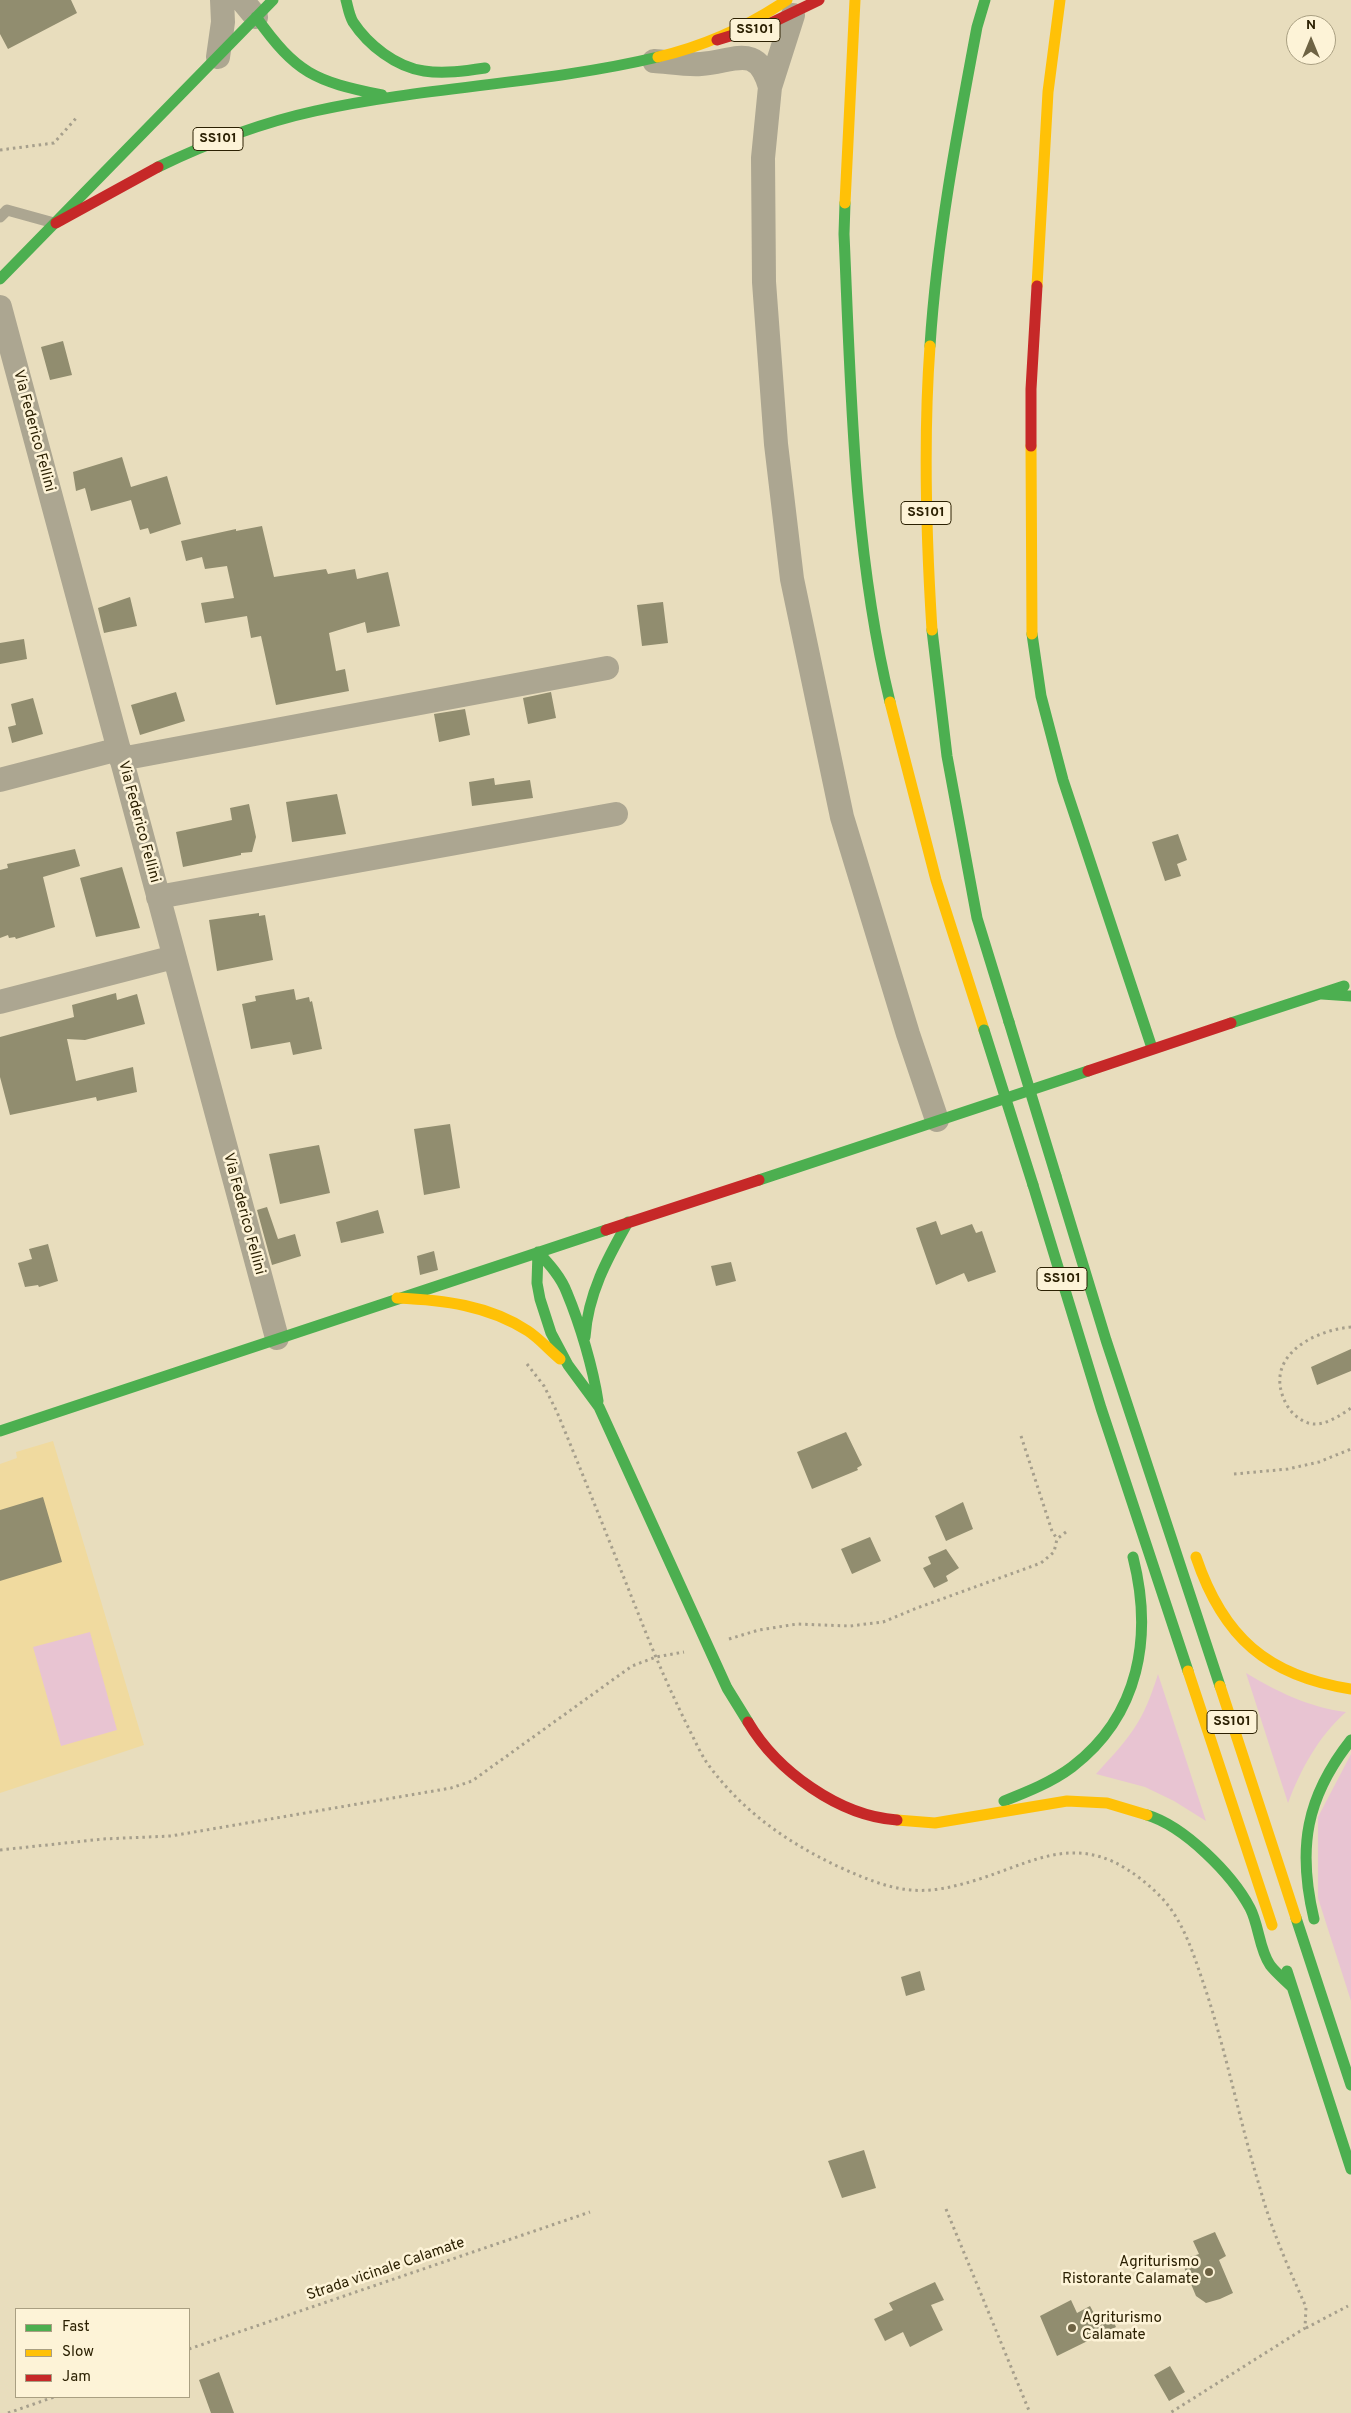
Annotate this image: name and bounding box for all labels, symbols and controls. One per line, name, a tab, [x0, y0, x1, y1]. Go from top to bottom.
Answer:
north arrow	[1286, 15, 1336, 65]
text: N	[1306, 17, 1316, 34]
road number: SS101	[730, 18, 780, 42]
road number: SS101	[193, 128, 243, 150]
street label: Via Federico Fellini	[8, 368, 58, 494]
road number: SS101	[901, 502, 951, 524]
street label: Via Federico Fellini	[113, 759, 163, 885]
street label: Via Federico Fellini	[218, 1151, 268, 1277]
road number: SS101	[1037, 1268, 1087, 1290]
road number: SS101	[1207, 1710, 1257, 1734]
street label: Strada vicinale Calamate	[305, 2235, 467, 2305]
place label: Agriturismo Ristorante Calamate	[1062, 2254, 1199, 2289]
marker: Agriturismo Ristorante Calamate	[1203, 2266, 1215, 2278]
legend	[15, 2308, 190, 2398]
place label: Agriturismo Calamate	[1082, 2310, 1162, 2345]
text: Fast	[62, 2318, 90, 2337]
marker: Agriturismo Calamate	[1066, 2322, 1078, 2334]
text: Slow	[62, 2343, 94, 2362]
text: Jam	[62, 2368, 91, 2387]

